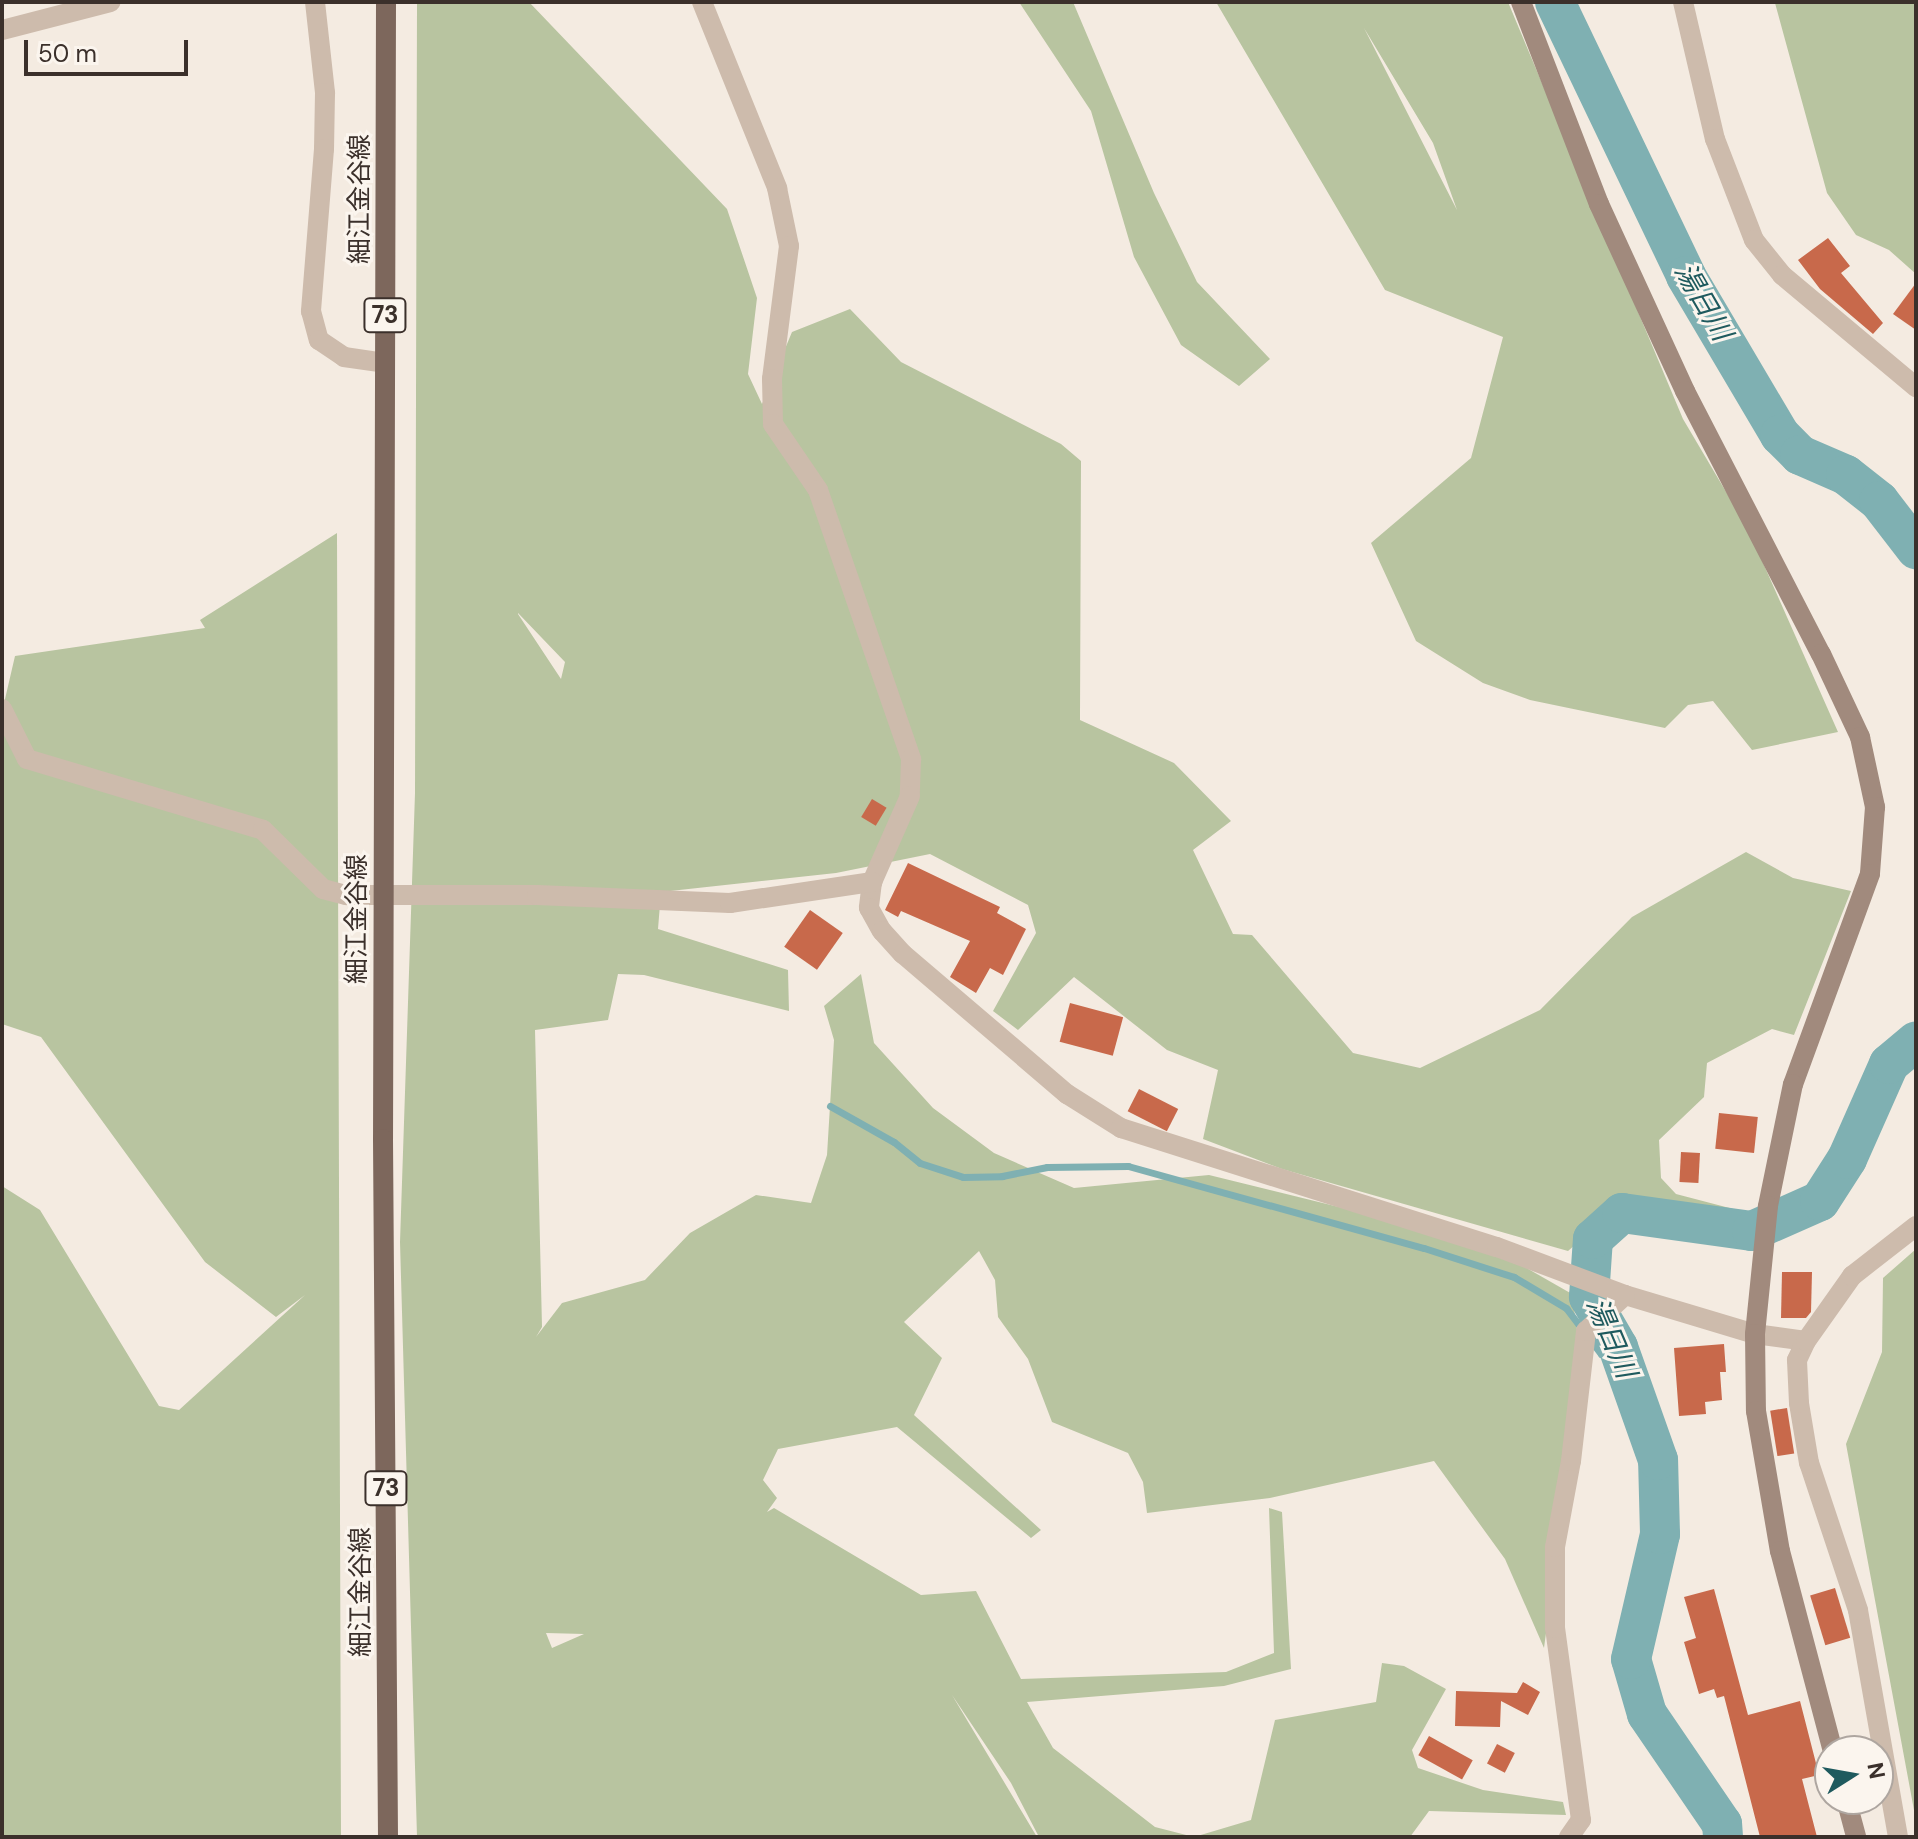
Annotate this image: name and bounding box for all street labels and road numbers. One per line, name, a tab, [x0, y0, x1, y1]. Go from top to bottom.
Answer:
street label: 細江金谷線	[344, 134, 376, 264]
road number: 73	[363, 295, 407, 335]
street label: 細江金谷線	[341, 854, 373, 984]
road number: 73	[364, 1468, 408, 1508]
street label: 細江金谷線	[345, 1527, 377, 1657]

